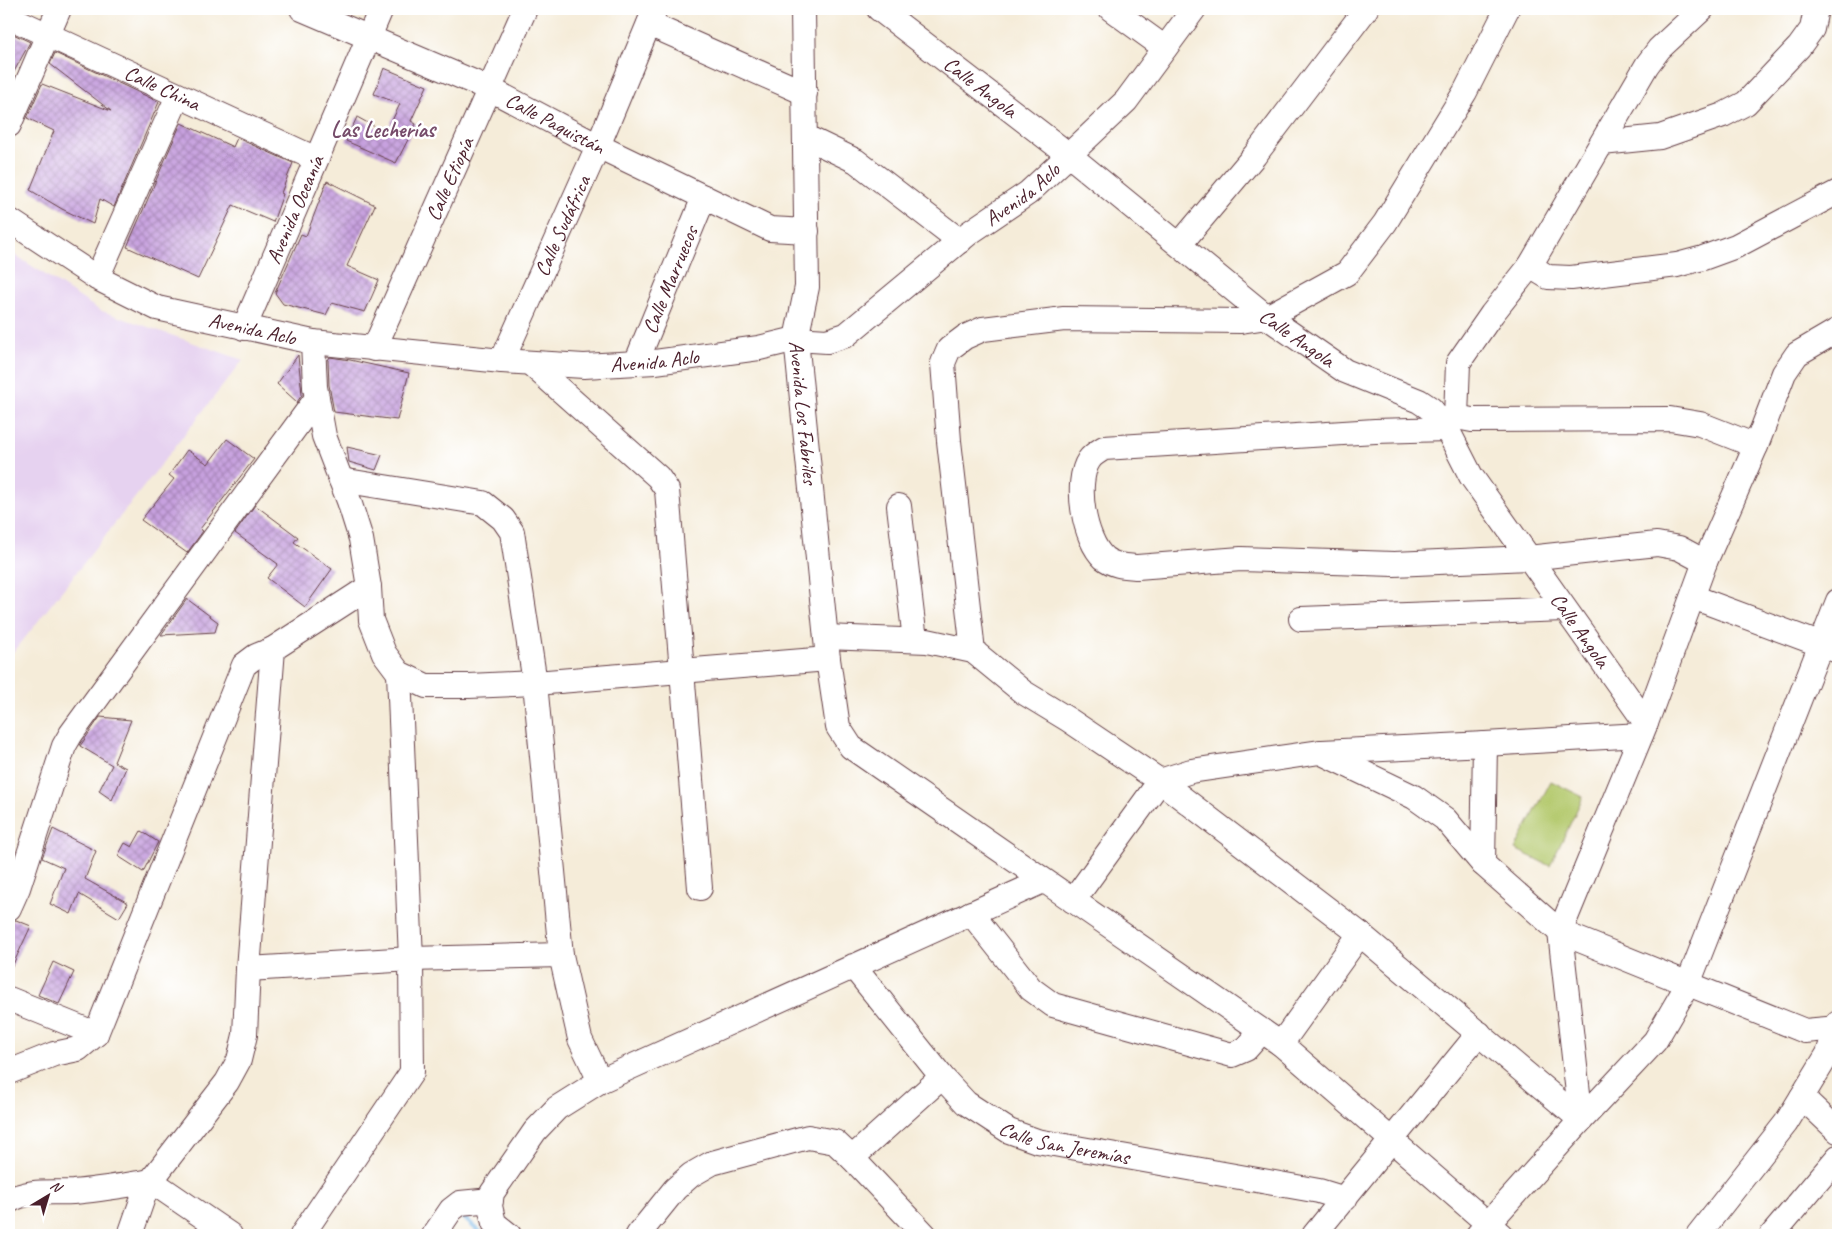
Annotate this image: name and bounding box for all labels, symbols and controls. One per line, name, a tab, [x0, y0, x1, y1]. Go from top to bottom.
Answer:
street label: Calle Angola	[939, 51, 1024, 125]
street label: Calle China	[120, 59, 206, 117]
street label: Calle Paquistán	[501, 87, 609, 160]
district label: Las Lecherías	[331, 116, 437, 144]
street label: Calle Etiopía	[420, 132, 480, 225]
street label: Avenida Oceanía	[260, 150, 330, 268]
street label: Avenida Aclo	[980, 156, 1066, 232]
street label: Calle Sudáfrica	[529, 170, 597, 280]
street label: Calle Marruecos	[637, 221, 704, 337]
street label: Calle Angola	[1254, 303, 1341, 374]
street label: Avenida Aclo	[206, 307, 300, 351]
street label: Avenida Los Fabriles	[783, 340, 824, 487]
street label: Avenida Aclo	[610, 343, 702, 377]
street label: Calle Angola	[1545, 588, 1617, 674]
street label: Calle San Jeremías	[994, 1115, 1133, 1170]
north arrow	[22, 1172, 72, 1222]
text: N	[47, 1177, 66, 1197]

